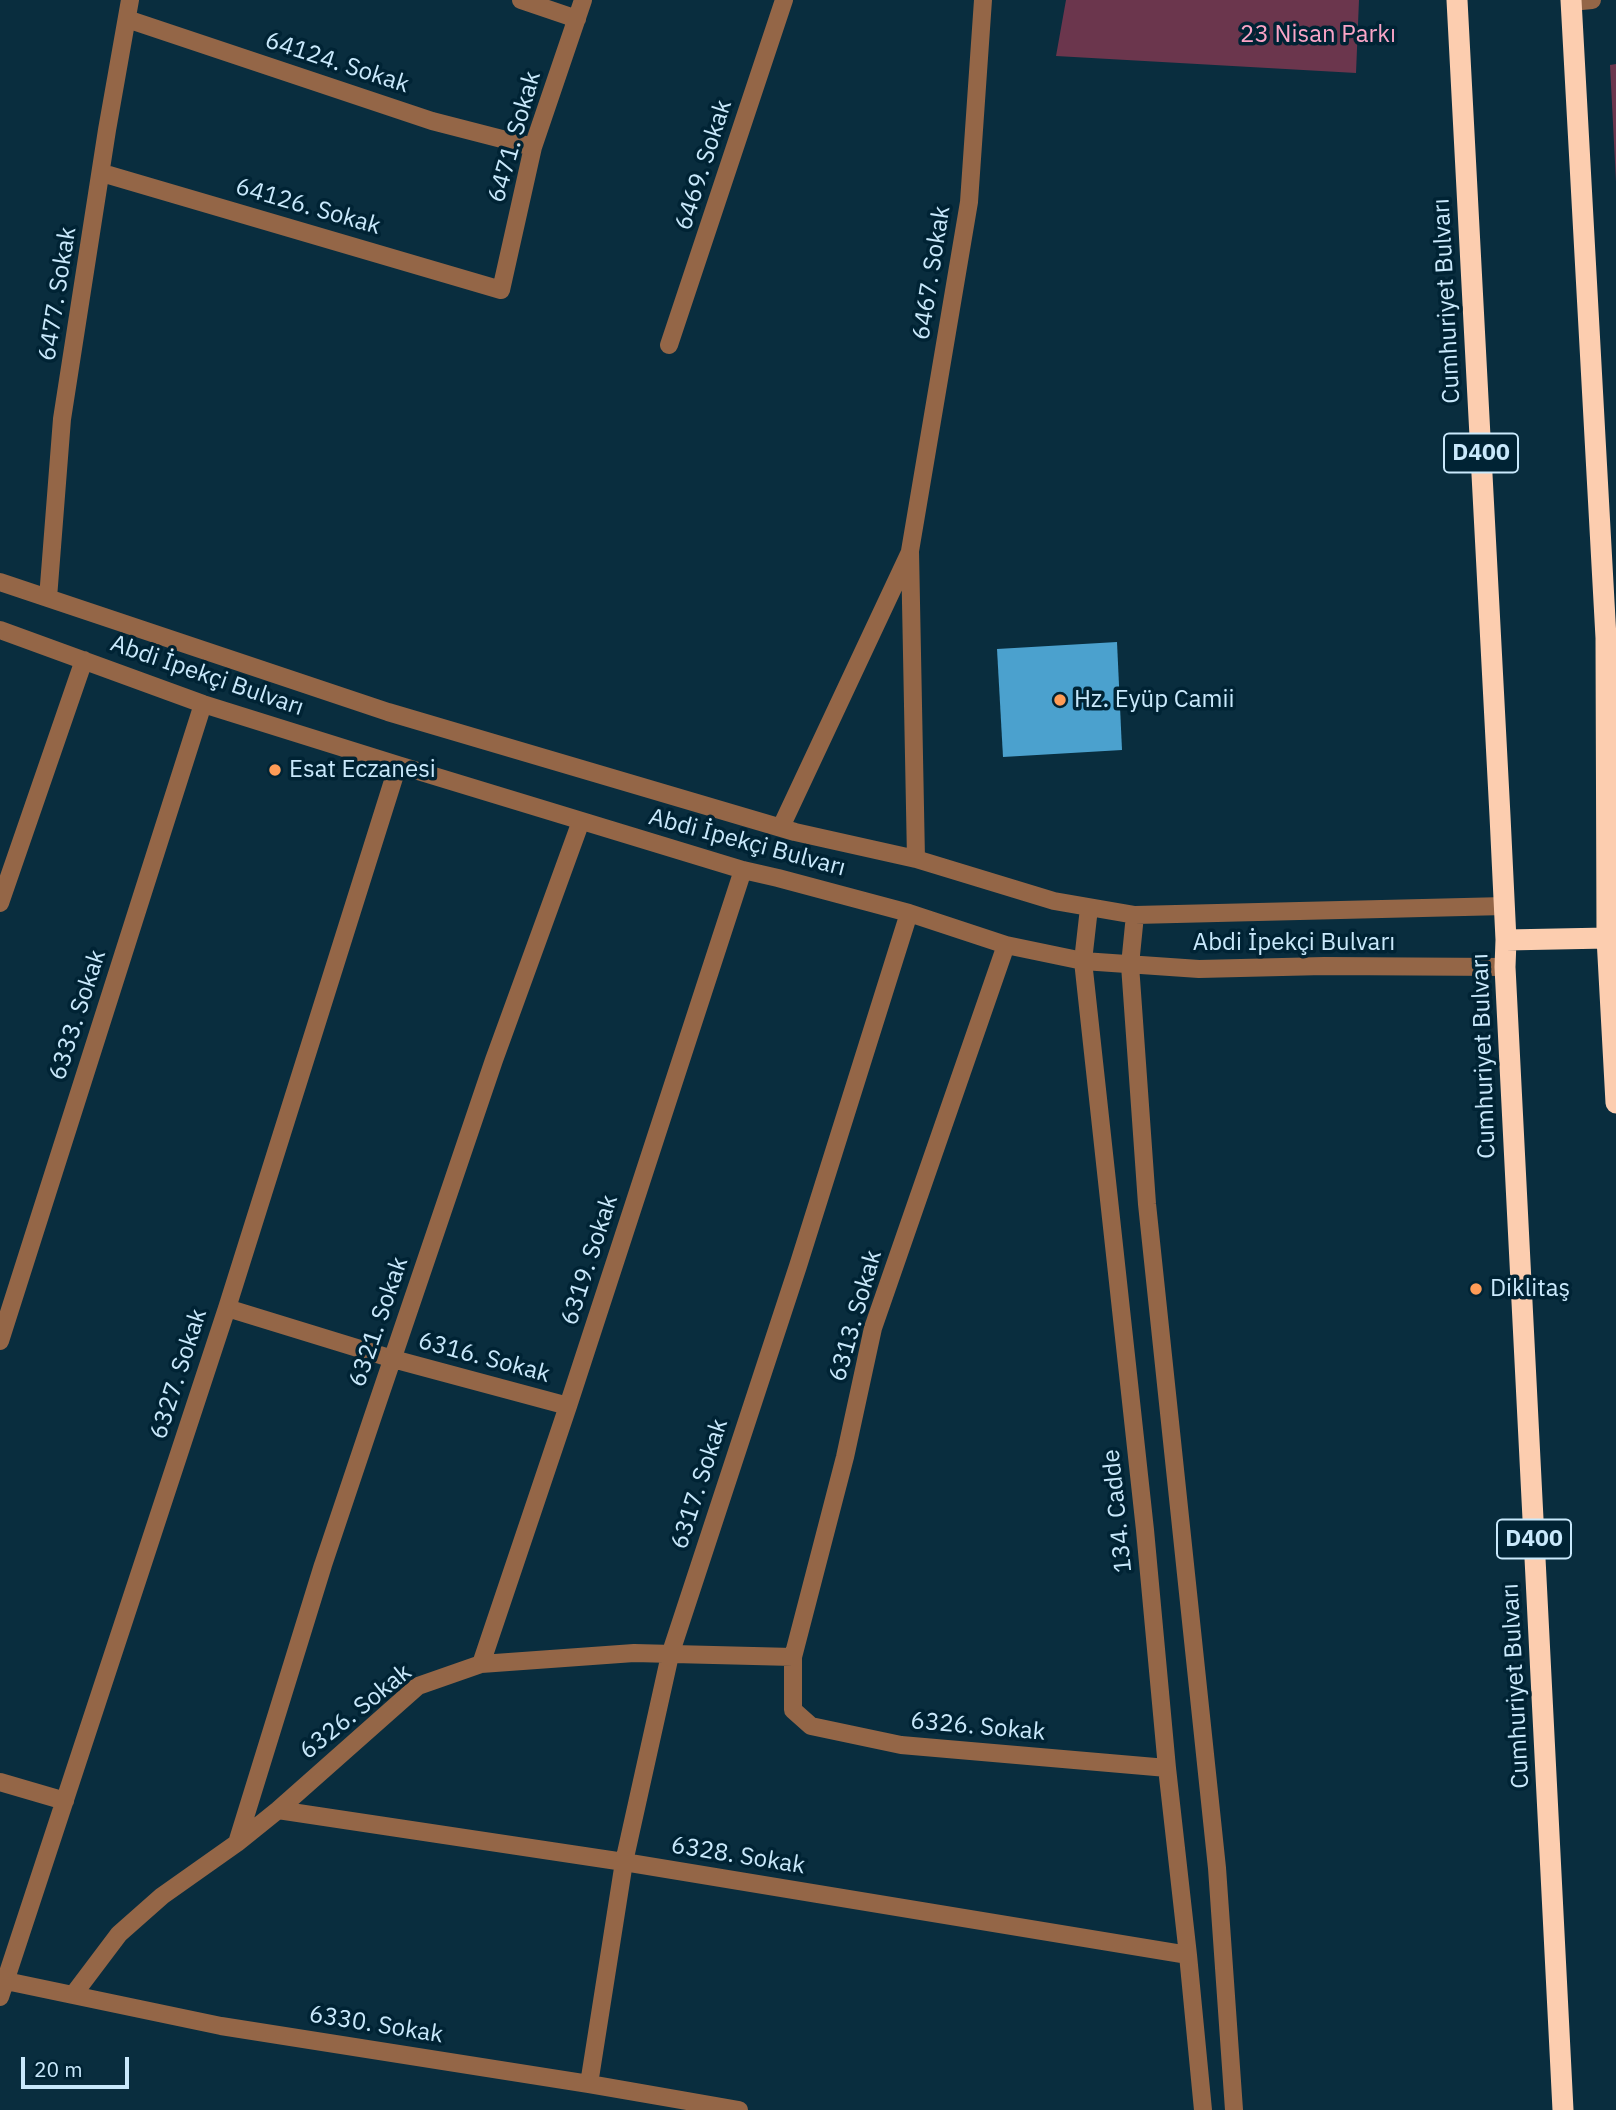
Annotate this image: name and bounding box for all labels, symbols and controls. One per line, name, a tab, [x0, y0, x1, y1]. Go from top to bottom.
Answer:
park label: 23 Nisan Parkı	[1240, 21, 1396, 49]
street label: 64124. Sokak	[261, 26, 413, 100]
street label: 6471. Sokak	[483, 68, 547, 206]
street label: 6469. Sokak	[669, 96, 739, 234]
street label: 64126. Sokak	[232, 173, 384, 241]
street label: Cumhuriyet Bulvarı	[1427, 198, 1467, 404]
street label: 6467. Sokak	[907, 204, 957, 342]
street label: 6477. Sokak	[33, 225, 83, 363]
road number: D400	[1444, 433, 1518, 472]
street label: Abdi İpekçi Bulvarı	[107, 629, 307, 723]
place label: Hz. Eyüp Camii	[1074, 686, 1235, 714]
marker: Hz. Eyüp Camii	[1052, 692, 1068, 708]
place label: Esat Eczanesi	[289, 756, 436, 784]
marker: Esat Eczanesi	[267, 762, 283, 778]
street label: Abdi İpekçi Bulvarı	[646, 803, 848, 883]
street label: Abdi İpekçi Bulvarı	[1193, 929, 1395, 957]
street label: 6333. Sokak	[43, 946, 113, 1084]
street label: Cumhuriyet Bulvarı	[1466, 953, 1502, 1159]
street label: 6319. Sokak	[555, 1191, 625, 1329]
street label: 6313. Sokak	[824, 1247, 888, 1385]
street label: 6321. Sokak	[343, 1253, 415, 1391]
place label: Diklitaş	[1490, 1275, 1570, 1303]
marker: Diklitaş	[1468, 1281, 1484, 1297]
street label: 6327. Sokak	[144, 1305, 214, 1443]
street label: 6316. Sokak	[415, 1327, 553, 1389]
street label: 6317. Sokak	[665, 1415, 735, 1553]
street label: 134. Cadde	[1097, 1448, 1139, 1574]
road number: D400	[1497, 1520, 1571, 1558]
street label: Cumhuriyet Bulvarı	[1496, 1583, 1536, 1789]
street label: 6326. Sokak	[294, 1658, 418, 1766]
street label: 6326. Sokak	[909, 1707, 1047, 1747]
street label: 6328. Sokak	[669, 1831, 807, 1881]
street label: 6330. Sokak	[307, 2000, 445, 2050]
scale bar	[24, 2044, 133, 2088]
text: 20 m	[34, 2055, 83, 2083]

